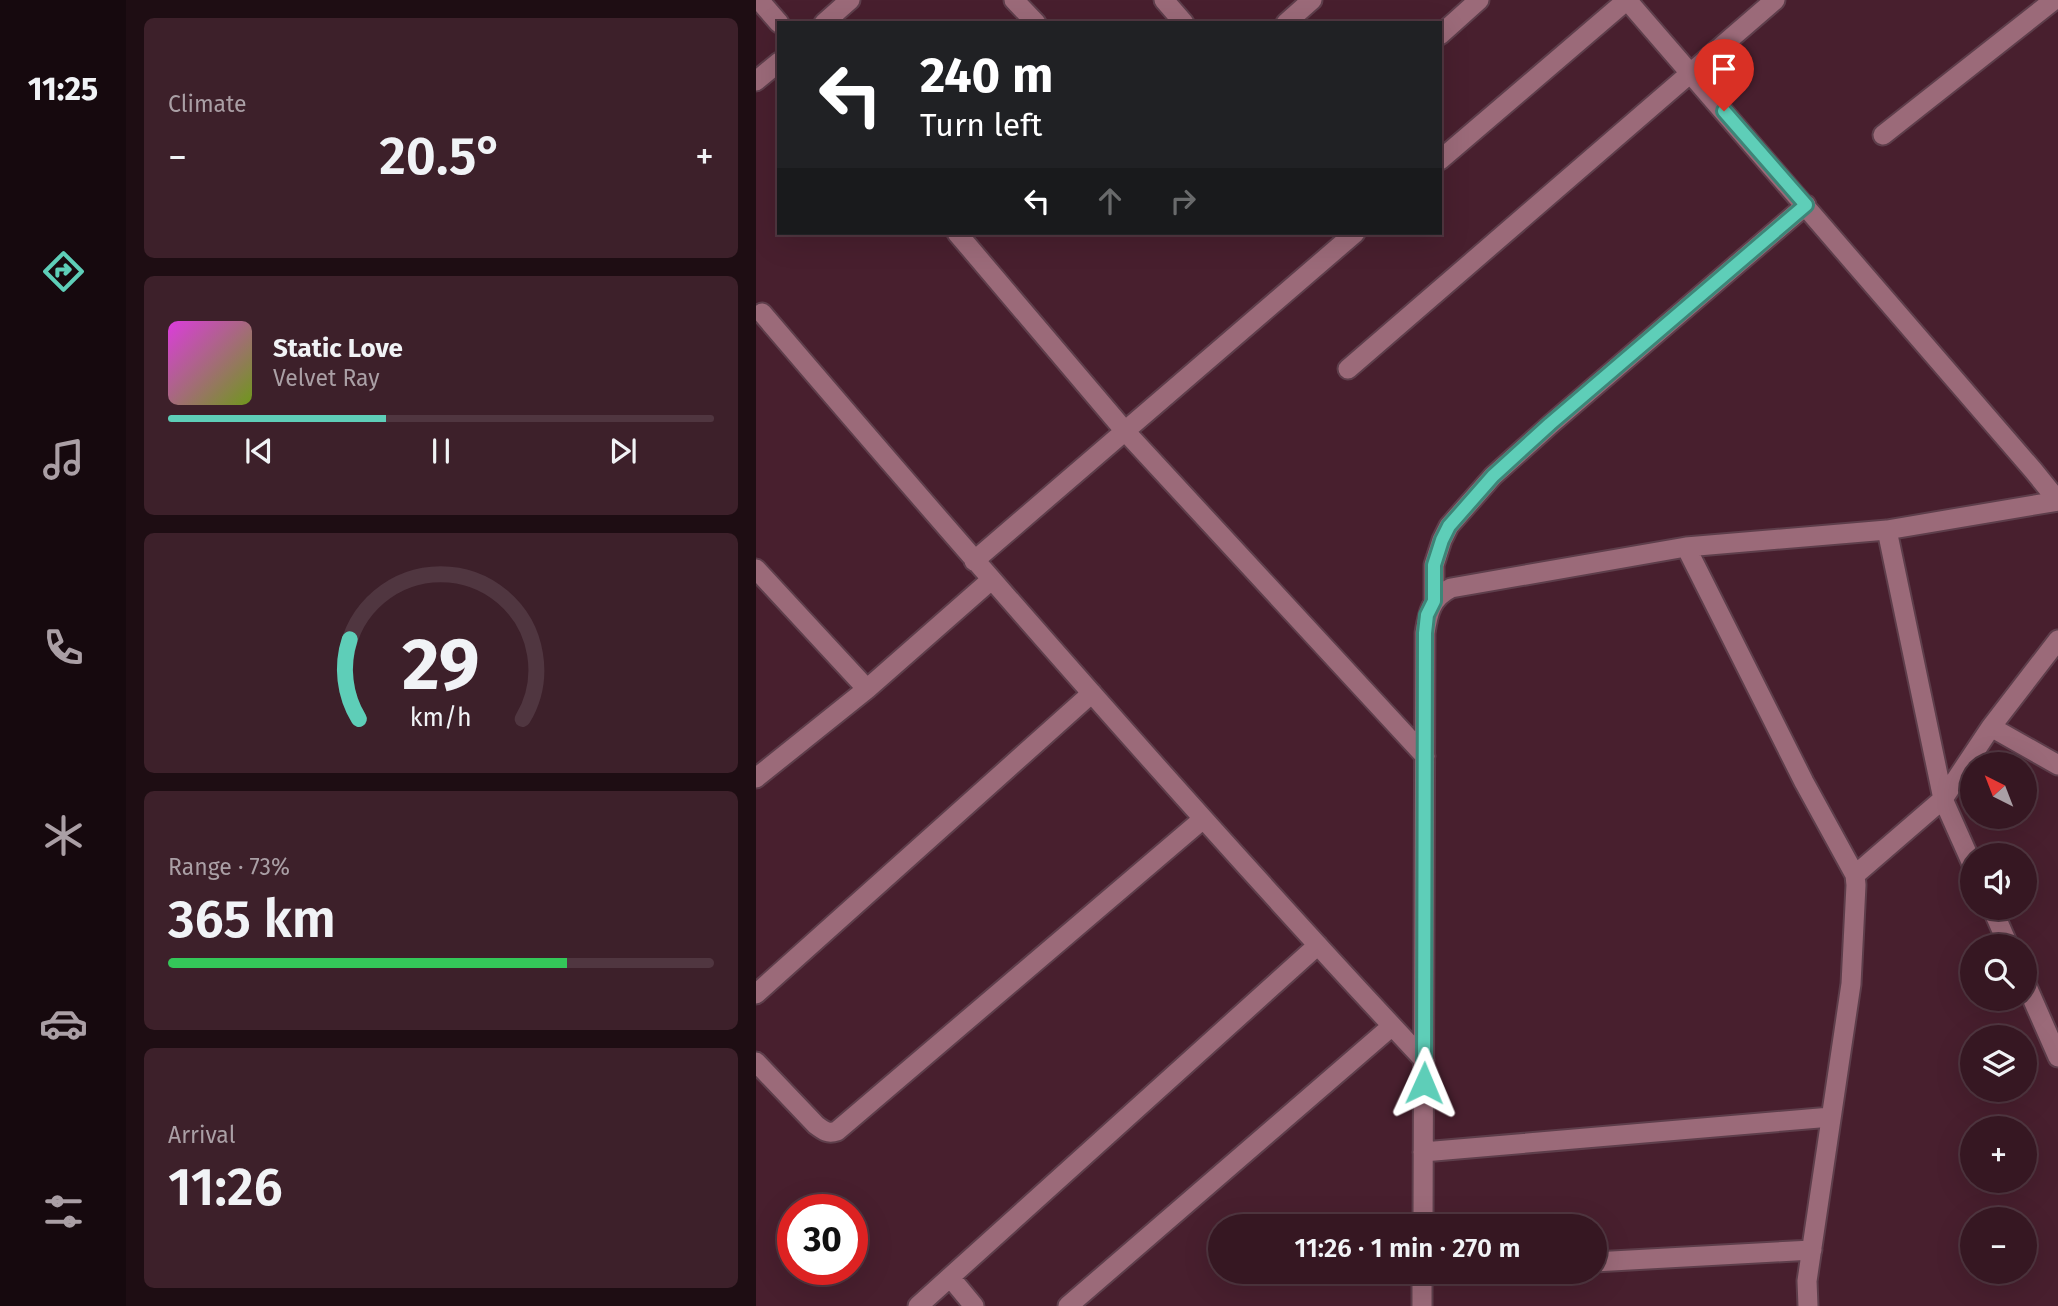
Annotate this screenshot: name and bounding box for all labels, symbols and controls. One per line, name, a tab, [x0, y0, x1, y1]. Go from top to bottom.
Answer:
pin	[1694, 39, 1754, 111]
text: 240 m	[920, 46, 1053, 105]
icon: left	[805, 49, 896, 140]
icon: arrive	[1705, 50, 1743, 88]
text: 11:25	[28, 70, 98, 108]
text: Climate	[168, 90, 247, 118]
text: Turn left	[920, 106, 1042, 144]
text: 20.5°	[379, 125, 503, 188]
text: −	[168, 134, 187, 180]
text: +	[695, 134, 714, 180]
icon: left	[1018, 182, 1056, 220]
icon: ahead	[1091, 182, 1129, 220]
icon: right	[1164, 182, 1202, 220]
icon: directions	[39, 247, 88, 296]
text: Static Love	[273, 333, 403, 364]
text: Velvet Ray	[273, 364, 380, 392]
icon: previous	[240, 432, 278, 470]
icon: pause	[422, 432, 460, 470]
icon: next	[604, 432, 642, 470]
icon: music	[39, 435, 88, 484]
text: 29	[402, 621, 480, 708]
icon: phone	[39, 623, 88, 672]
text: km/h	[410, 703, 472, 733]
north arrow	[1960, 752, 2037, 830]
map controls	[1960, 752, 2037, 1284]
icon: climate	[39, 811, 88, 860]
button: sound	[1960, 843, 2037, 920]
text: Range · 73%	[168, 853, 290, 881]
text: 365 km	[168, 888, 336, 951]
button: search	[1960, 934, 2037, 1011]
icon: car	[39, 999, 88, 1048]
button: layers	[1960, 1025, 2037, 1102]
position arrow	[1387, 1046, 1461, 1120]
button: +	[1960, 1116, 2037, 1193]
text: Arrival	[168, 1121, 235, 1149]
text: 11:26	[168, 1156, 283, 1219]
icon: filters	[39, 1187, 88, 1236]
speed limit sign: 30	[777, 1194, 868, 1285]
button: −	[1960, 1207, 2037, 1284]
text: 11:26 · 1 min · 270 m	[1295, 1233, 1521, 1264]

